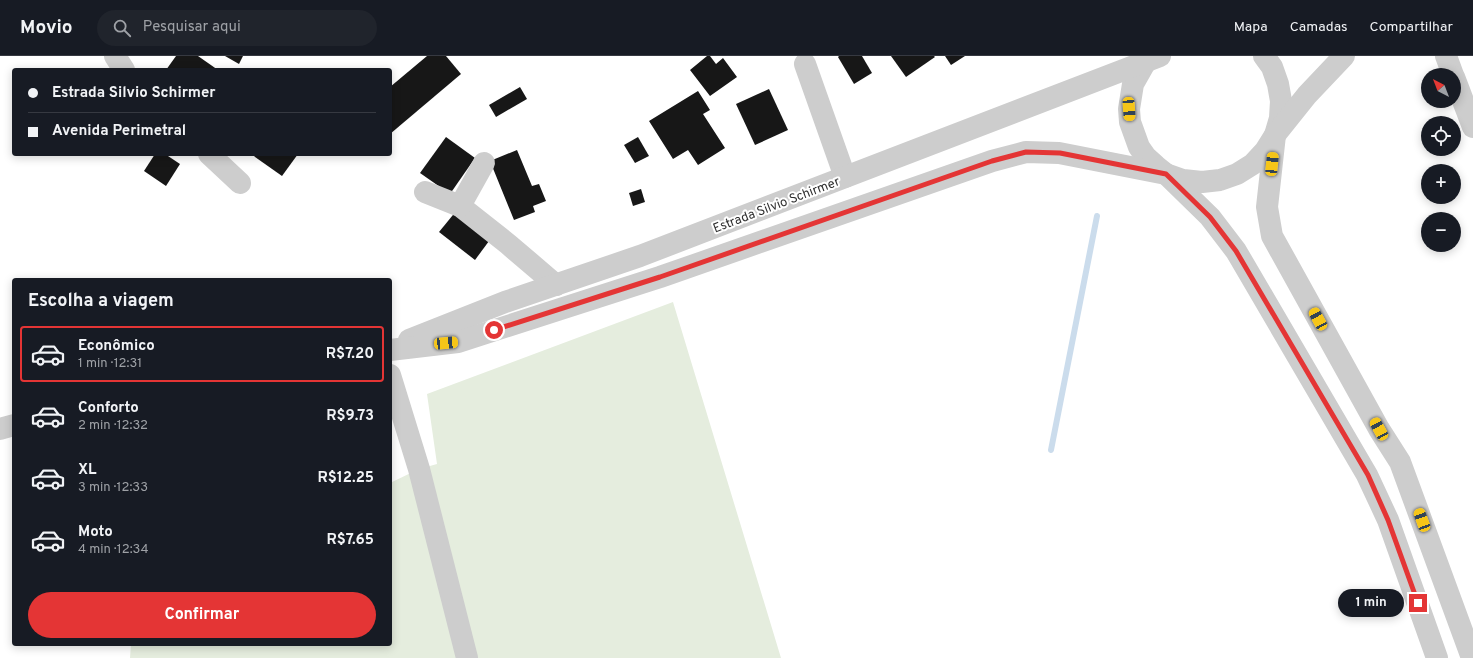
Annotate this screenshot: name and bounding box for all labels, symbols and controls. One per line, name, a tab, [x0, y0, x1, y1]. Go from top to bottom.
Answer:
search box	[97, 10, 377, 46]
text: Movio	[20, 16, 73, 40]
icon: search	[111, 17, 133, 39]
text: Pesquisar aqui	[143, 18, 241, 37]
text: Mapa	[1234, 19, 1268, 36]
text: Camadas	[1290, 19, 1348, 36]
text: Compartilhar	[1370, 19, 1453, 36]
north arrow	[1421, 68, 1461, 108]
map controls	[1421, 68, 1461, 252]
text: Estrada Silvio Schirmer	[52, 84, 216, 103]
car	[1122, 97, 1136, 121]
button: locate	[1421, 116, 1461, 156]
text: Avenida Perimetral	[52, 122, 186, 141]
car	[1265, 151, 1279, 177]
button: +	[1421, 164, 1461, 204]
street label: Estrada Silvio Schirmer	[711, 174, 842, 237]
button: −	[1421, 212, 1461, 252]
text: Escolha a viagem	[28, 290, 174, 313]
car	[1307, 306, 1329, 332]
route start	[485, 321, 503, 339]
icon: car	[30, 336, 66, 372]
car	[434, 336, 458, 350]
text: Econômico	[78, 337, 155, 356]
text: R$7.20	[326, 345, 374, 364]
text: 1 min · 12:31	[78, 356, 142, 372]
icon: car	[30, 398, 66, 434]
text: Conforto	[78, 399, 139, 418]
text: R$9.73	[326, 407, 374, 426]
car	[1368, 416, 1390, 442]
text: 2 min · 12:32	[78, 418, 148, 434]
icon: car	[30, 460, 66, 496]
text: XL	[78, 461, 96, 480]
text: R$12.25	[317, 469, 374, 488]
text: 3 min · 12:33	[78, 480, 148, 496]
car	[1412, 507, 1432, 533]
icon: car	[30, 522, 66, 558]
text: Moto	[78, 523, 113, 542]
text: R$7.65	[326, 531, 374, 550]
text: 4 min · 12:34	[78, 542, 149, 558]
callout: 1 min	[1338, 589, 1404, 617]
button: Confirmar	[28, 592, 376, 638]
route end	[1409, 594, 1427, 612]
text: 1 min	[1355, 595, 1387, 611]

